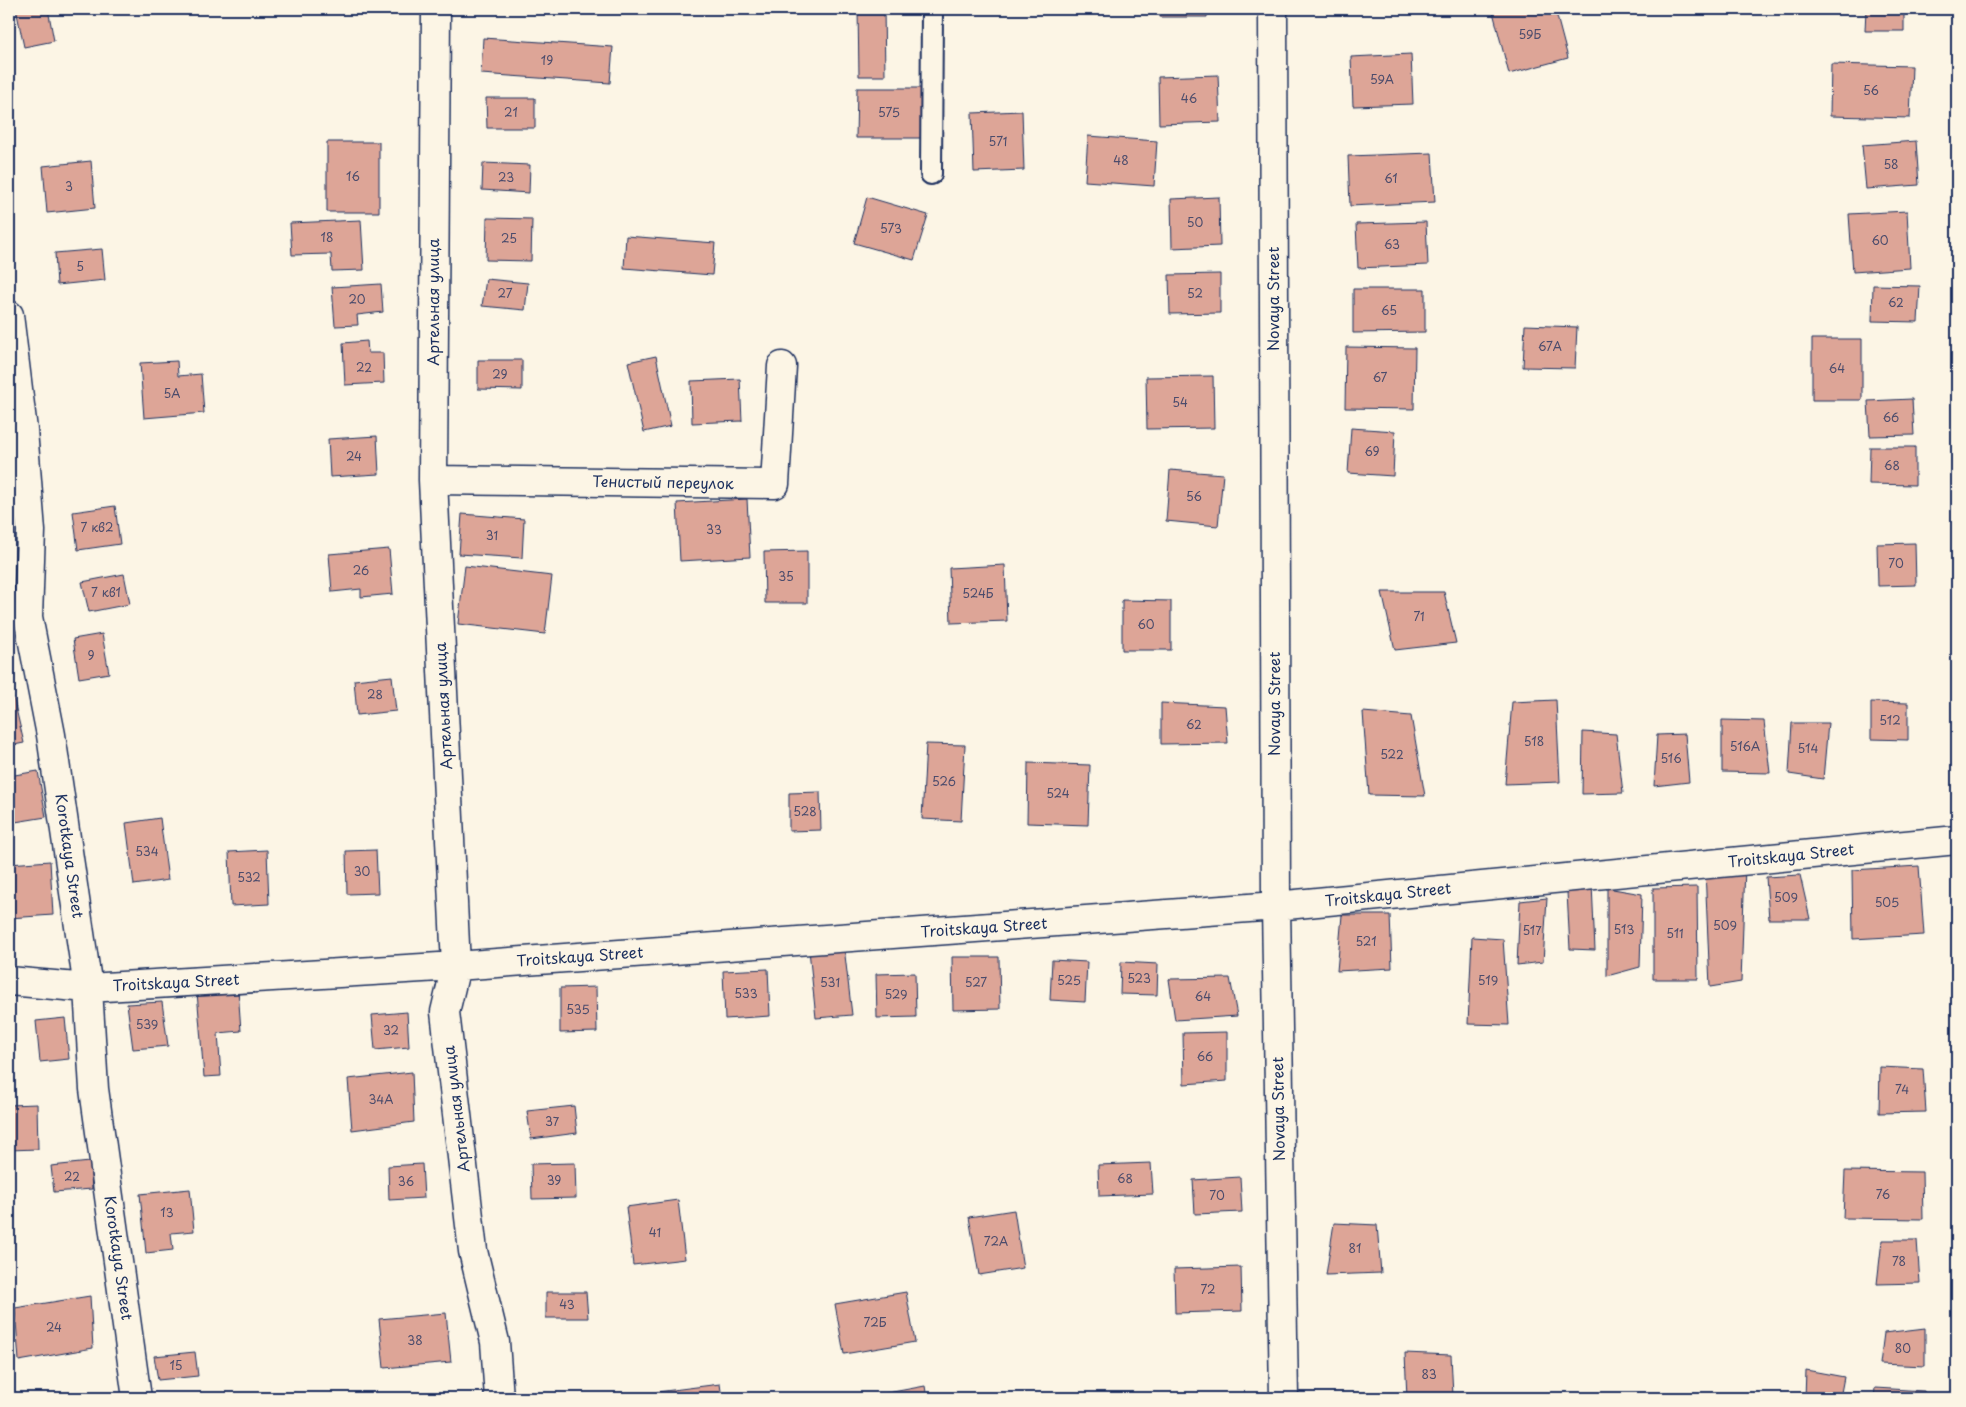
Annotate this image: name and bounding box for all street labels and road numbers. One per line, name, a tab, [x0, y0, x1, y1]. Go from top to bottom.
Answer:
street label: Артельная улица	[421, 238, 444, 366]
street label: Novaya Street	[1261, 247, 1284, 351]
street label: Тенистый переулок	[592, 469, 734, 494]
street label: Артельная улица	[428, 641, 457, 770]
street label: Novaya Street	[1262, 652, 1285, 756]
street label: Korotkaya Street	[50, 792, 91, 919]
street label: Troitskaya Street	[1727, 836, 1855, 873]
street label: Troitskaya Street	[1324, 875, 1452, 912]
street label: Troitskaya Street	[920, 911, 1048, 942]
street label: Troitskaya Street	[516, 940, 644, 971]
street label: Troitskaya Street	[112, 967, 240, 996]
street label: Артельная улица	[436, 1044, 475, 1174]
street label: Novaya Street	[1265, 1057, 1290, 1162]
street label: Korotkaya Street	[99, 1194, 140, 1321]

